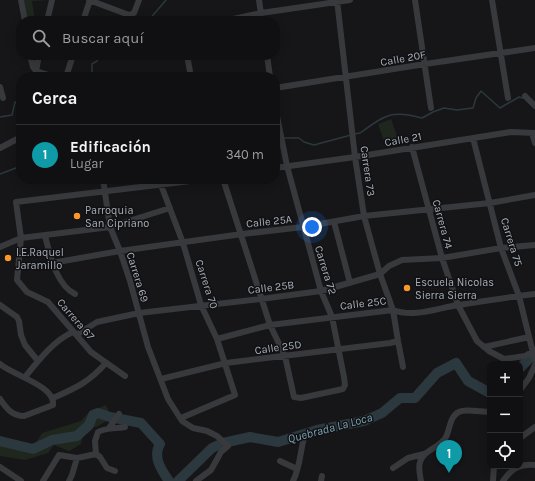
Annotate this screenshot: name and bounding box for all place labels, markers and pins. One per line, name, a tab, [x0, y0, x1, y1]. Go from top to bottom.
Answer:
place label: Parroquia San Cipriano	[85, 204, 149, 230]
marker: Parroquia San Cipriano	[72, 211, 82, 221]
place label: I.E.Raquel Jaramillo	[16, 246, 64, 272]
marker: I.E.Raquel Jaramillo	[3, 253, 13, 263]
place label: Escuela Nicolas Sierra Sierra	[415, 276, 494, 302]
marker: Escuela Nicolas Sierra Sierra	[402, 283, 412, 293]
pin: 1	[436, 440, 462, 473]

